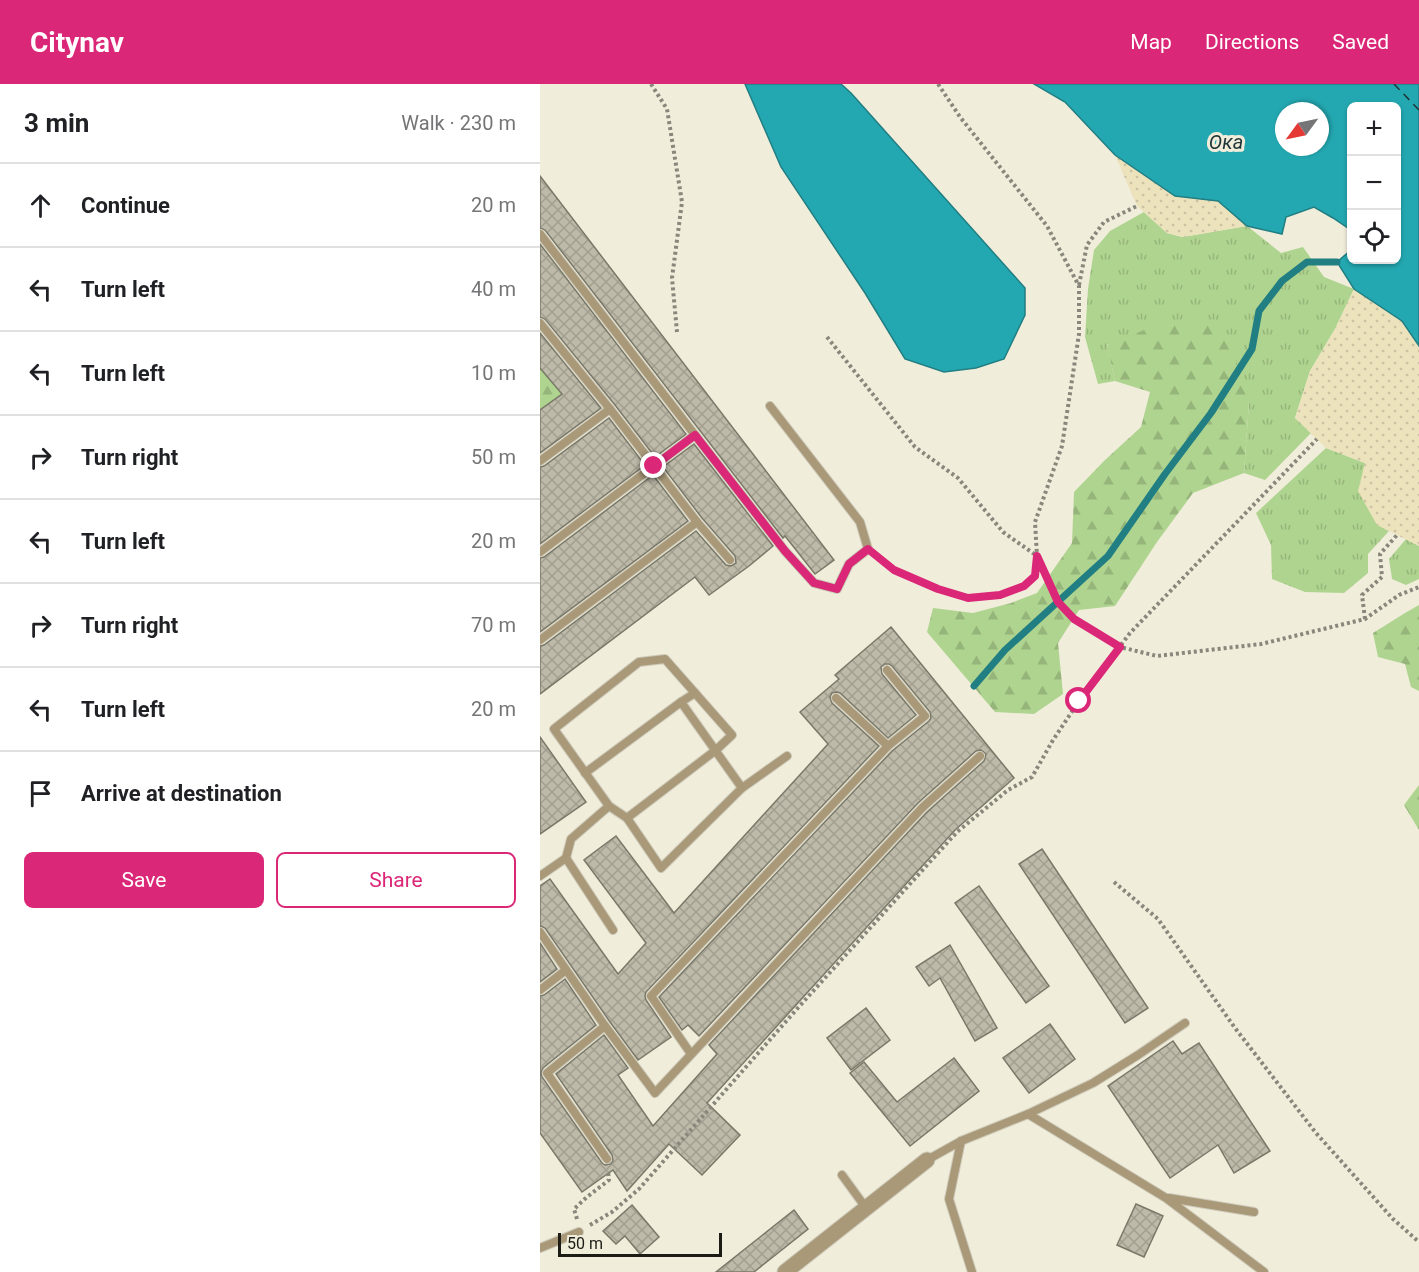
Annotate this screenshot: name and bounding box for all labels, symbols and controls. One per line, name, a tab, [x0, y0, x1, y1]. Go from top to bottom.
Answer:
text: Citynav	[30, 26, 124, 59]
text: Map	[1130, 30, 1172, 54]
text: Directions	[1205, 30, 1299, 54]
text: Saved	[1332, 30, 1389, 54]
north arrow	[1275, 102, 1329, 156]
map controls	[1347, 102, 1401, 264]
button: +	[1347, 102, 1401, 156]
text: 3 min	[24, 108, 89, 138]
text: Walk · 230 m	[401, 111, 516, 135]
water label: Ока	[1209, 130, 1243, 154]
button: −	[1347, 156, 1401, 210]
icon: ahead	[24, 189, 57, 222]
text: Continue	[81, 193, 170, 218]
text: 20 m	[471, 193, 516, 217]
button: locate	[1347, 210, 1401, 264]
icon: left	[24, 273, 57, 306]
text: Turn left	[81, 277, 165, 302]
text: 40 m	[471, 277, 516, 301]
icon: left	[24, 357, 57, 390]
text: Turn left	[81, 361, 165, 386]
text: 10 m	[471, 361, 516, 385]
icon: right	[24, 441, 57, 474]
text: Turn right	[81, 445, 178, 470]
text: 50 m	[471, 445, 516, 469]
route end	[640, 452, 666, 478]
icon: left	[24, 525, 57, 558]
text: Turn left	[81, 529, 165, 554]
text: 20 m	[471, 529, 516, 553]
icon: right	[24, 609, 57, 642]
text: Turn right	[81, 613, 178, 638]
text: 70 m	[471, 613, 516, 637]
route start	[1065, 687, 1091, 713]
icon: left	[24, 693, 57, 726]
text: Turn left	[81, 697, 165, 722]
text: 20 m	[471, 697, 516, 721]
icon: arrive	[24, 777, 57, 810]
text: Arrive at destination	[81, 781, 282, 806]
button: Save	[24, 852, 264, 908]
button: Share	[276, 852, 516, 908]
scale bar	[558, 1230, 722, 1258]
text: 50 m	[567, 1234, 603, 1253]

